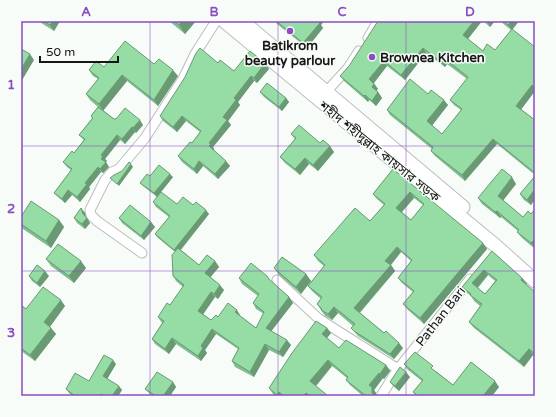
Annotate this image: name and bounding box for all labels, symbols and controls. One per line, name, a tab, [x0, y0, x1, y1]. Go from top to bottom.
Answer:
text: A	[81, 4, 91, 20]
text: B	[209, 4, 219, 20]
text: C	[337, 4, 347, 20]
text: D	[465, 4, 475, 20]
marker: Batikrom beauty parlour	[285, 26, 295, 36]
scale bar	[40, 38, 118, 64]
place label: Batikrom beauty parlour	[245, 38, 336, 69]
text: 50 m	[46, 45, 75, 59]
place label: Brownea Kitchen	[380, 50, 485, 66]
marker: Brownea Kitchen	[367, 52, 377, 62]
text: 1	[7, 77, 15, 93]
street label: শহীদ শহীদুল্লাহ কায়সার সড়ক	[315, 97, 444, 206]
text: 2	[7, 201, 15, 217]
street label: Pathan Bari	[412, 283, 469, 350]
text: 3	[7, 325, 15, 341]

